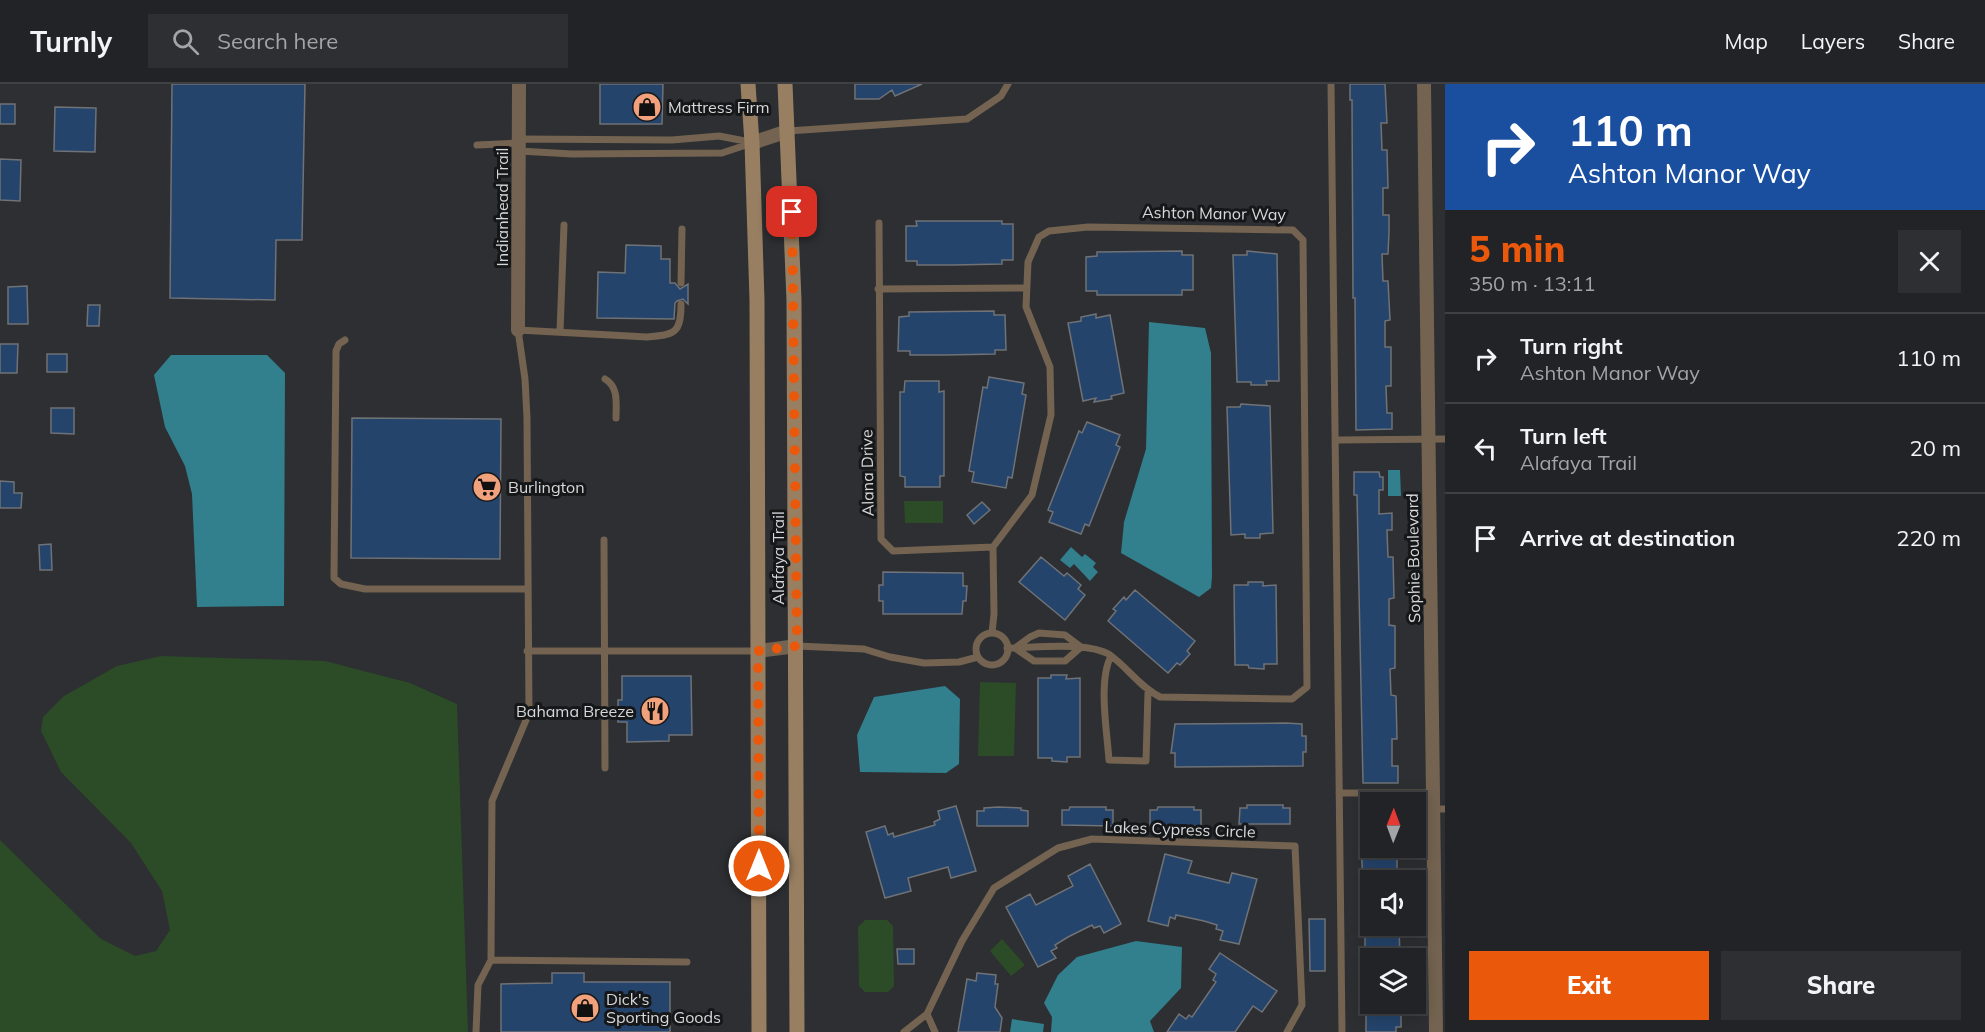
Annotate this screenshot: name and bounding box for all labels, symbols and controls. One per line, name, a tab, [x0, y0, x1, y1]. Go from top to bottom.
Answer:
search box	[148, 14, 568, 68]
text: Turnly	[30, 24, 112, 59]
icon: search	[169, 25, 202, 58]
text: Search here	[217, 27, 338, 55]
text: Map	[1725, 28, 1768, 54]
text: Layers	[1801, 28, 1865, 54]
text: Share	[1898, 28, 1955, 54]
shop icon: Mattress Firm	[631, 91, 663, 123]
place label: Mattress Firm	[668, 97, 769, 117]
text: 110 m	[1568, 104, 1693, 157]
icon: right	[1469, 108, 1547, 186]
street label: Indianhead Trail	[492, 148, 512, 266]
text: Ashton Manor Way	[1568, 156, 1811, 190]
pin	[766, 186, 817, 237]
icon: arrive	[775, 195, 808, 228]
street label: Ashton Manor Way	[1142, 202, 1287, 224]
text: 5 min	[1469, 226, 1565, 271]
button: close	[1898, 230, 1961, 293]
text: 350 m · 13:11	[1469, 271, 1595, 296]
text: Turn right	[1520, 332, 1623, 360]
icon: right	[1469, 342, 1502, 375]
text: 110 m	[1896, 344, 1961, 372]
text: Ashton Manor Way	[1520, 360, 1700, 385]
text: Turn left	[1520, 422, 1607, 450]
street label: Alana Drive	[856, 429, 878, 517]
icon: left	[1469, 432, 1502, 465]
text: 20 m	[1910, 434, 1961, 462]
text: Alafaya Trail	[1520, 450, 1637, 475]
supermarket icon: Burlington	[471, 471, 503, 503]
place label: Burlington	[508, 477, 585, 497]
street label: Sophie Boulevard	[1402, 493, 1424, 623]
street label: Alafaya Trail	[768, 511, 788, 605]
icon: arrive	[1469, 522, 1502, 555]
text: Arrive at destination	[1520, 524, 1735, 552]
text: 220 m	[1896, 524, 1961, 552]
restaurant icon: Bahama Breeze	[639, 695, 671, 727]
place label: Bahama Breeze	[516, 701, 634, 721]
north arrow	[1360, 792, 1426, 858]
map controls	[1360, 792, 1426, 1014]
street label: Lakes Cypress Circle	[1104, 816, 1256, 842]
position arrow	[727, 834, 791, 898]
button: sound	[1360, 870, 1426, 936]
button: layers	[1360, 948, 1426, 1014]
button: Exit	[1469, 951, 1709, 1020]
button: Share	[1721, 951, 1961, 1020]
place label: Dick's Sporting Goods	[606, 989, 721, 1027]
shop icon: Dick's Sporting Goods	[569, 992, 601, 1024]

